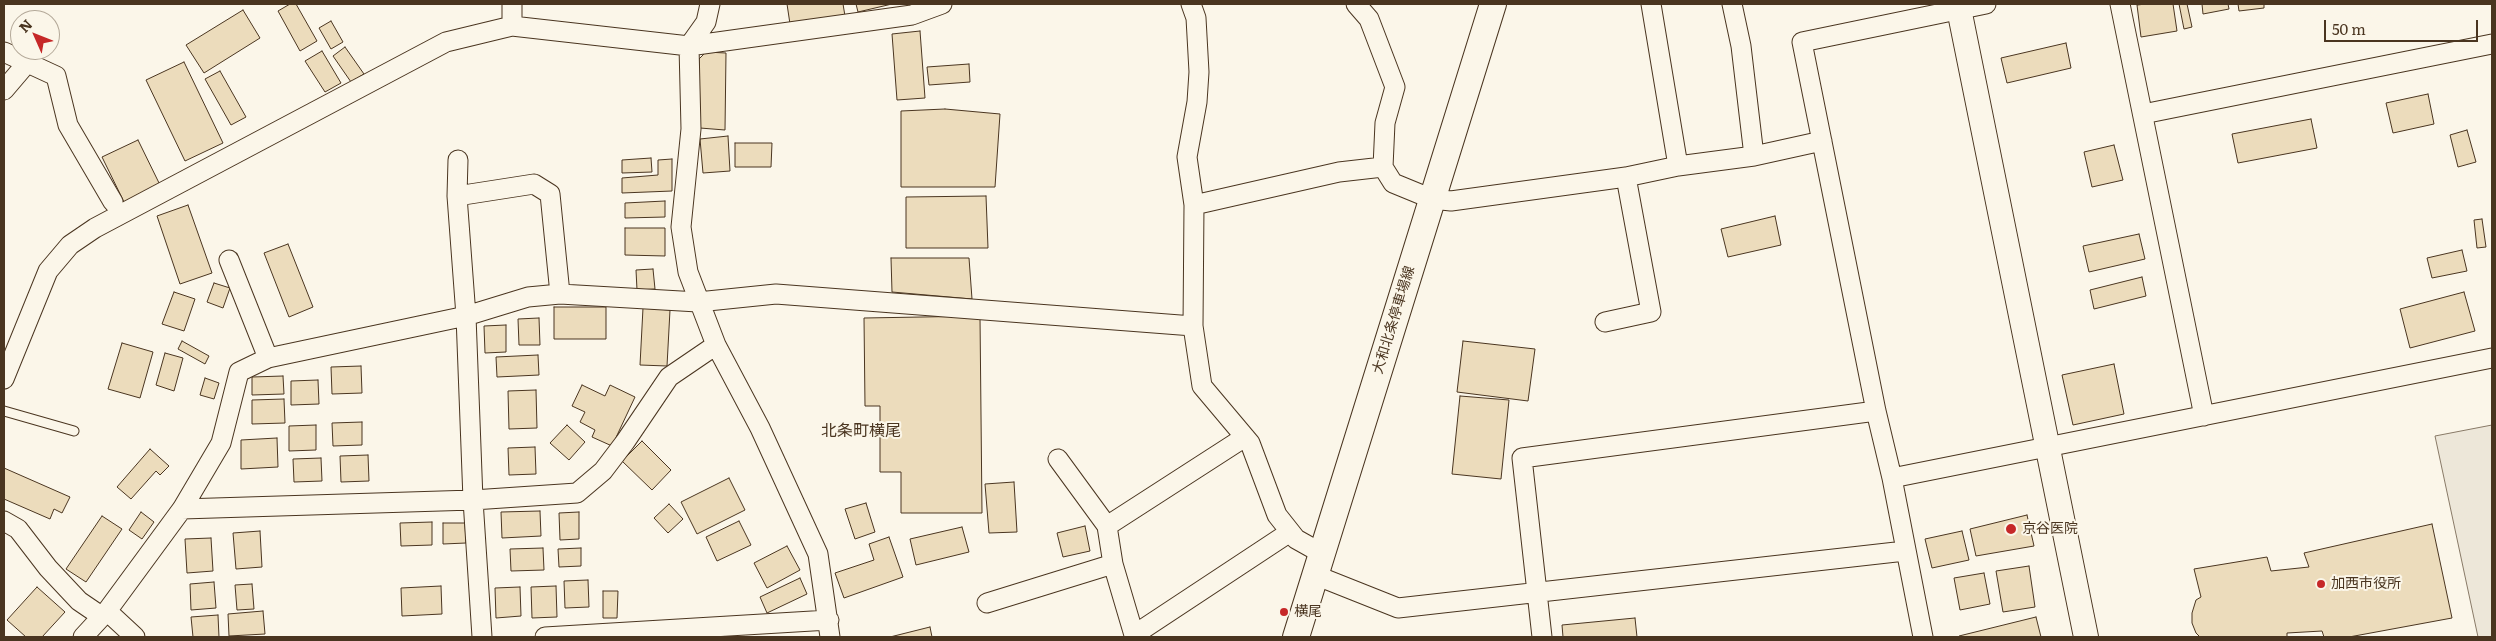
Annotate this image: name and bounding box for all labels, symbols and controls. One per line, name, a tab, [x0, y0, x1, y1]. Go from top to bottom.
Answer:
north arrow	[10, 10, 60, 60]
scale bar	[2326, 10, 2480, 42]
text: N	[14, 14, 36, 36]
text: 50 m	[2332, 17, 2366, 40]
street label: 大和北条停車場線	[1370, 264, 1418, 376]
district label: 北条町横尾	[821, 421, 901, 441]
place label: 京谷医院	[2022, 521, 2078, 537]
marker: 京谷医院	[2004, 522, 2018, 536]
place label: 加西市役所	[2331, 576, 2401, 592]
marker: 加西市役所	[2315, 578, 2327, 590]
place label: 横尾	[1294, 604, 1322, 620]
marker: 横尾	[1278, 606, 1290, 618]

